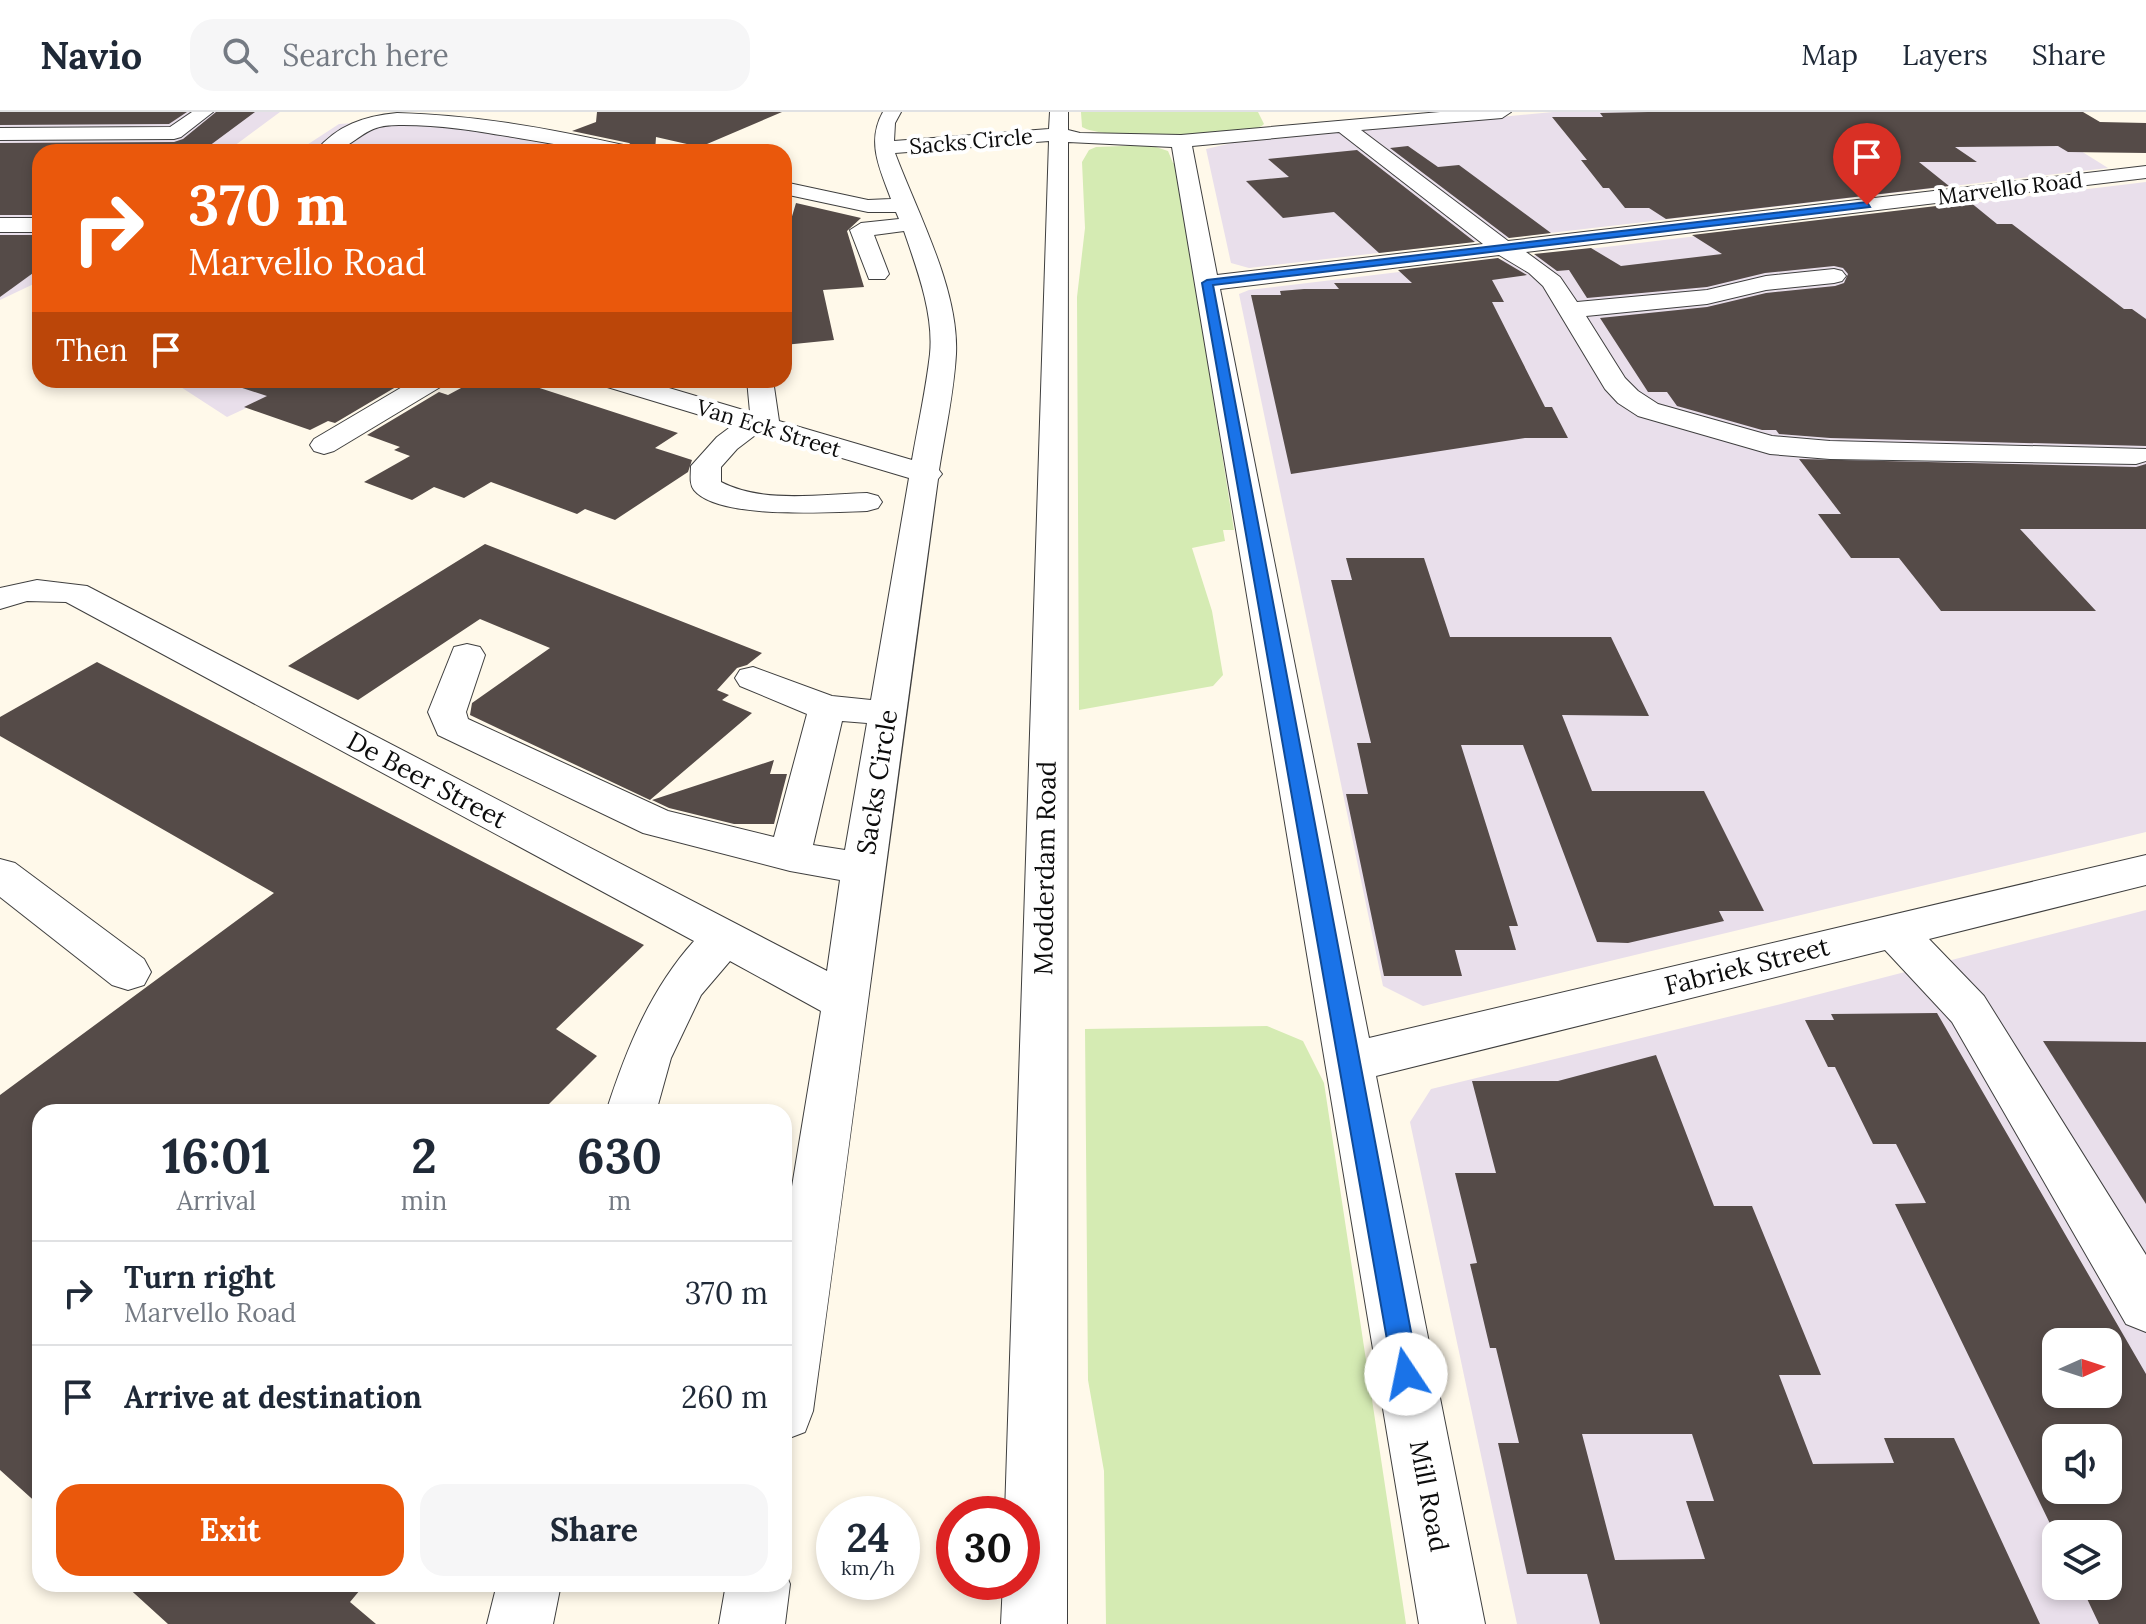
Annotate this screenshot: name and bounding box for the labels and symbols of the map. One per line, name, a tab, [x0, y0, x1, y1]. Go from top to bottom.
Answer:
street label: Sacks Circle	[908, 122, 1034, 160]
pin	[1833, 123, 1901, 205]
street label: Marvello Road	[1936, 165, 2084, 211]
street label: Van Eck Street	[692, 392, 845, 463]
street label: Sacks Circle	[849, 707, 904, 857]
street label: De Beer Street	[342, 724, 513, 836]
street label: Modderdam Road	[1026, 760, 1063, 976]
street label: Fabriek Street	[1661, 929, 1833, 1002]
north arrow	[2042, 1328, 2122, 1408]
position arrow	[1364, 1332, 1448, 1416]
street label: Mill Road	[1403, 1438, 1456, 1554]
speed limit sign: 30	[936, 1496, 1040, 1600]

